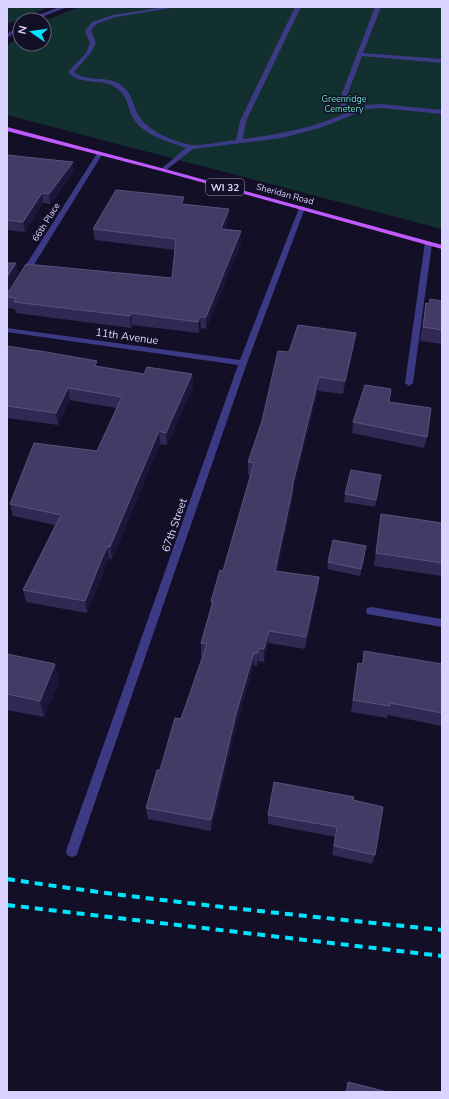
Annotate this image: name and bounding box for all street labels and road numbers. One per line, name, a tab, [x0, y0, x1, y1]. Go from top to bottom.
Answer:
road number: WI 32	[206, 179, 244, 195]
street label: Sheridan Road	[255, 181, 315, 207]
street label: 66th Place	[29, 200, 63, 244]
street label: 11th Avenue	[94, 325, 160, 348]
street label: 67th Street	[158, 496, 191, 554]

